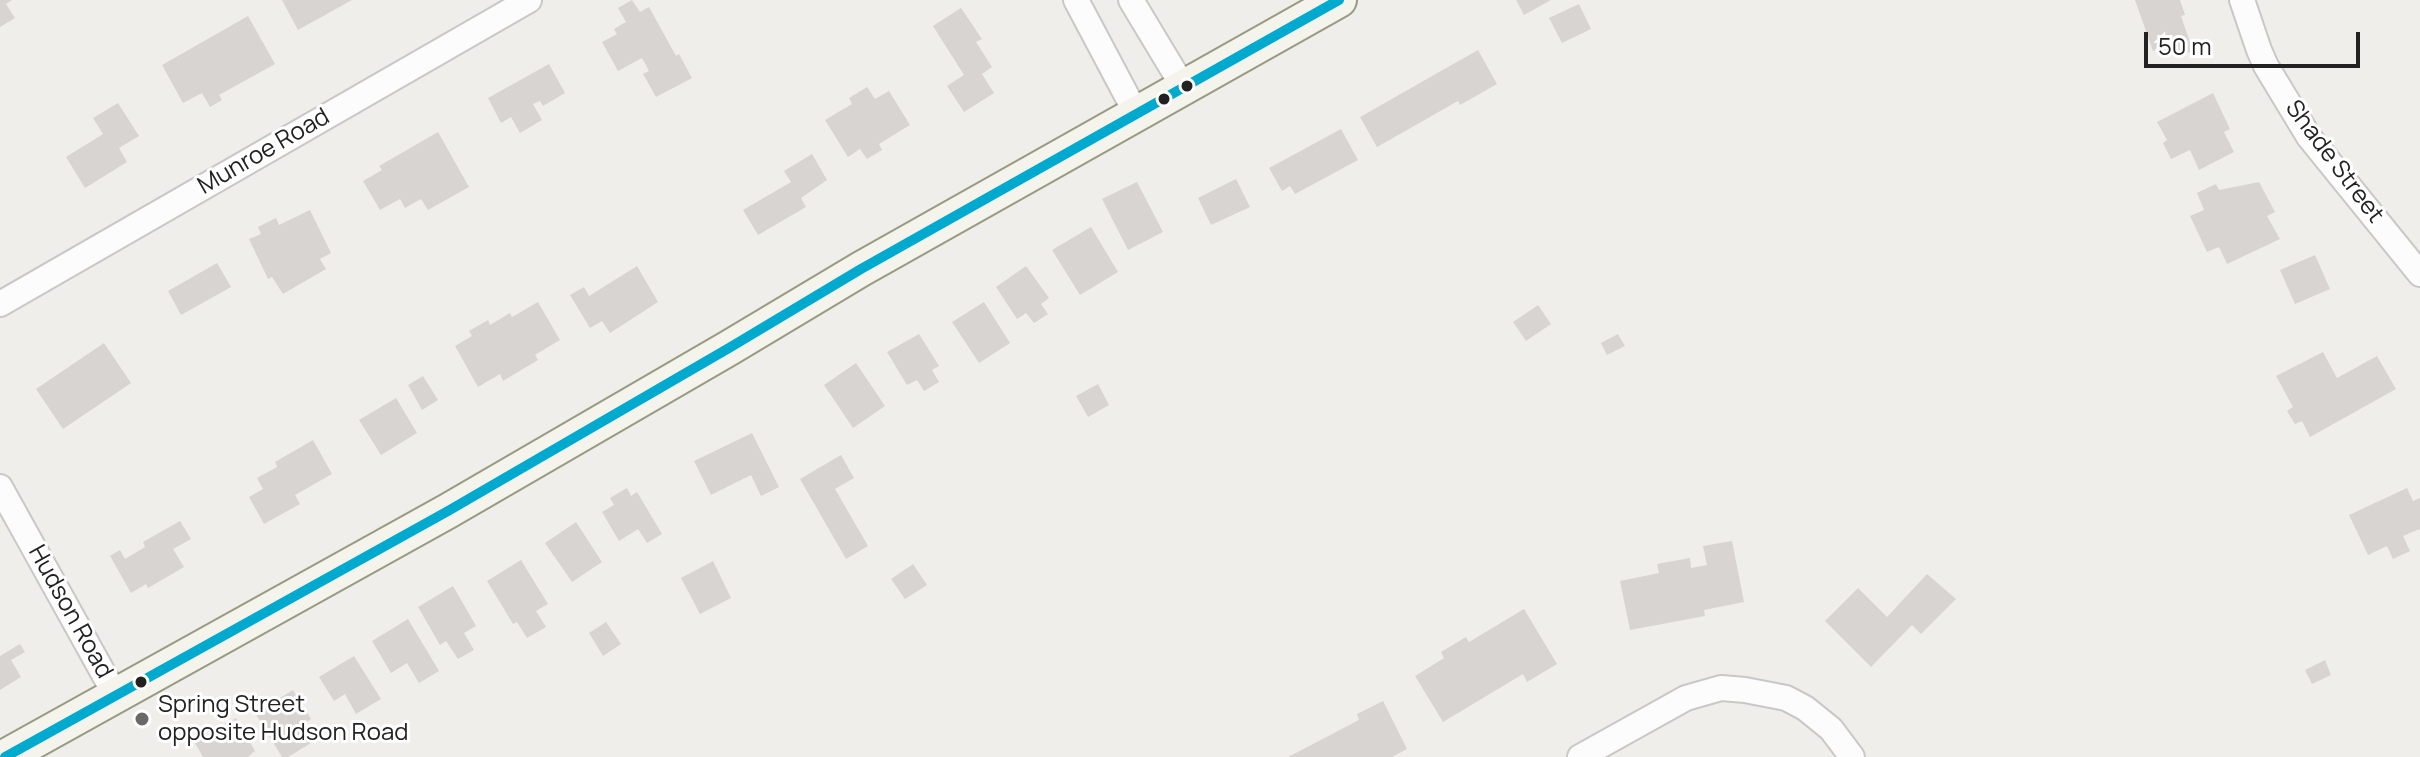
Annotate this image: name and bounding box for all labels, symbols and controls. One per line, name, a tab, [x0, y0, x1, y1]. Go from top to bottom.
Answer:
scale bar	[2148, 16, 2364, 66]
text: 50 m	[2158, 29, 2212, 62]
unlabelled marker	[1179, 78, 1195, 94]
unlabelled marker	[1156, 91, 1172, 107]
street label: Shade Street	[2279, 95, 2389, 229]
street label: Munroe Road	[193, 103, 335, 201]
street label: Hudson Road	[22, 540, 118, 684]
unlabelled marker	[133, 674, 149, 690]
place label: Spring Street opposite Hudson Road	[158, 691, 408, 747]
marker: Spring Street opposite Hudson Road	[133, 710, 151, 728]

